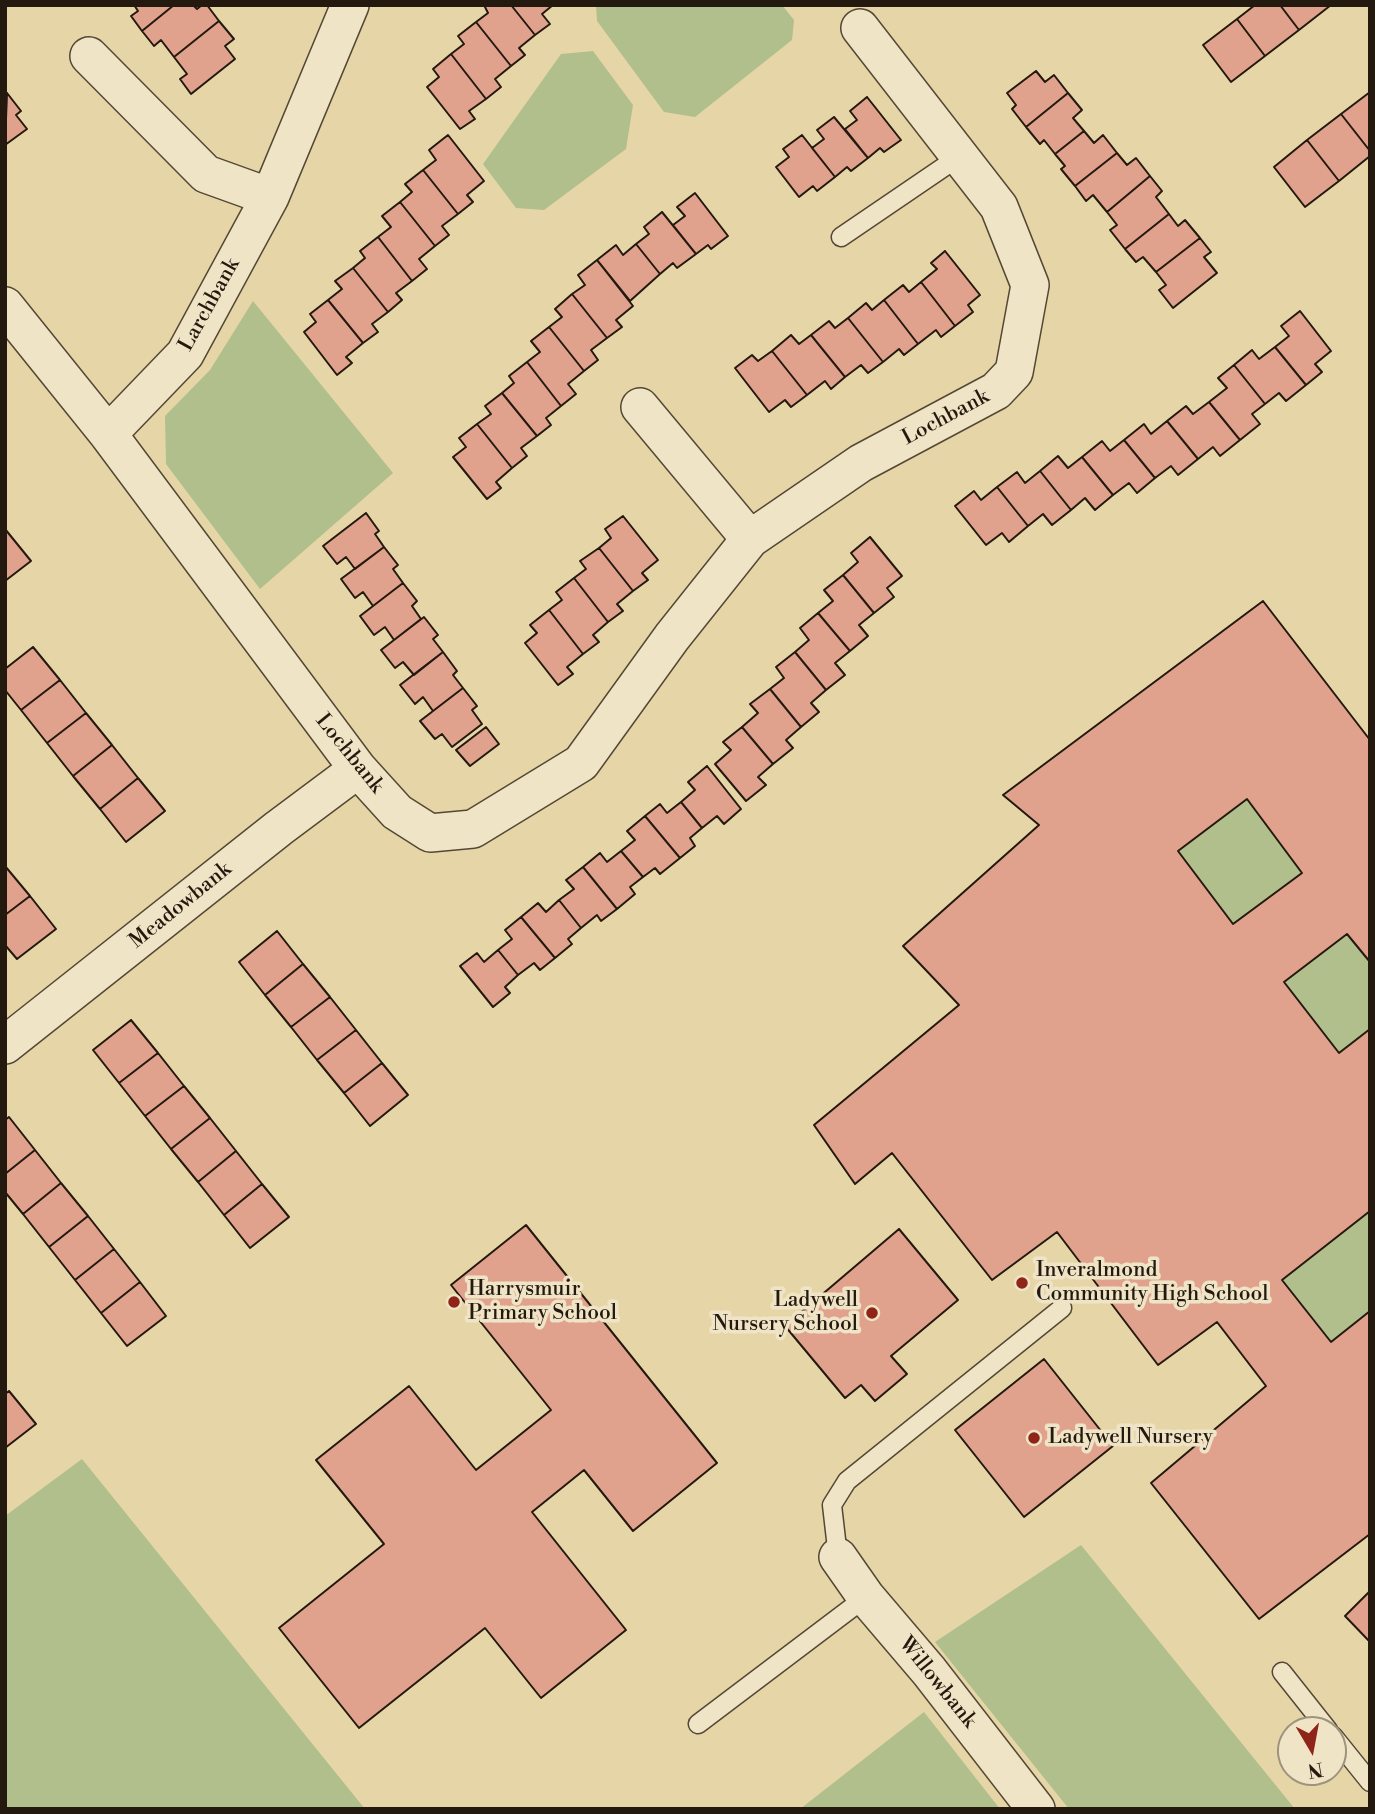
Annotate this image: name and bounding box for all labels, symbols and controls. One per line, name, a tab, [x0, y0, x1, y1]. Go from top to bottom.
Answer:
street label: Larchbank	[174, 254, 246, 356]
street label: Lochbank	[898, 385, 994, 451]
street label: Lochbank	[309, 709, 389, 799]
street label: Meadowbank	[125, 857, 237, 955]
place label: Inveralmond Community High School	[1036, 1258, 1268, 1308]
marker: Inveralmond Community High School	[1014, 1275, 1030, 1291]
place label: Harrysmuir Primary School	[468, 1277, 617, 1327]
place label: Ladywell Nursery School	[713, 1288, 858, 1338]
marker: Harrysmuir Primary School	[446, 1294, 462, 1310]
marker: Ladywell Nursery School	[864, 1305, 880, 1321]
place label: Ladywell Nursery	[1048, 1425, 1213, 1451]
marker: Ladywell Nursery	[1026, 1430, 1042, 1446]
street label: Willowbank	[893, 1632, 981, 1734]
north arrow	[1277, 1716, 1347, 1786]
text: N	[1306, 1757, 1325, 1783]

